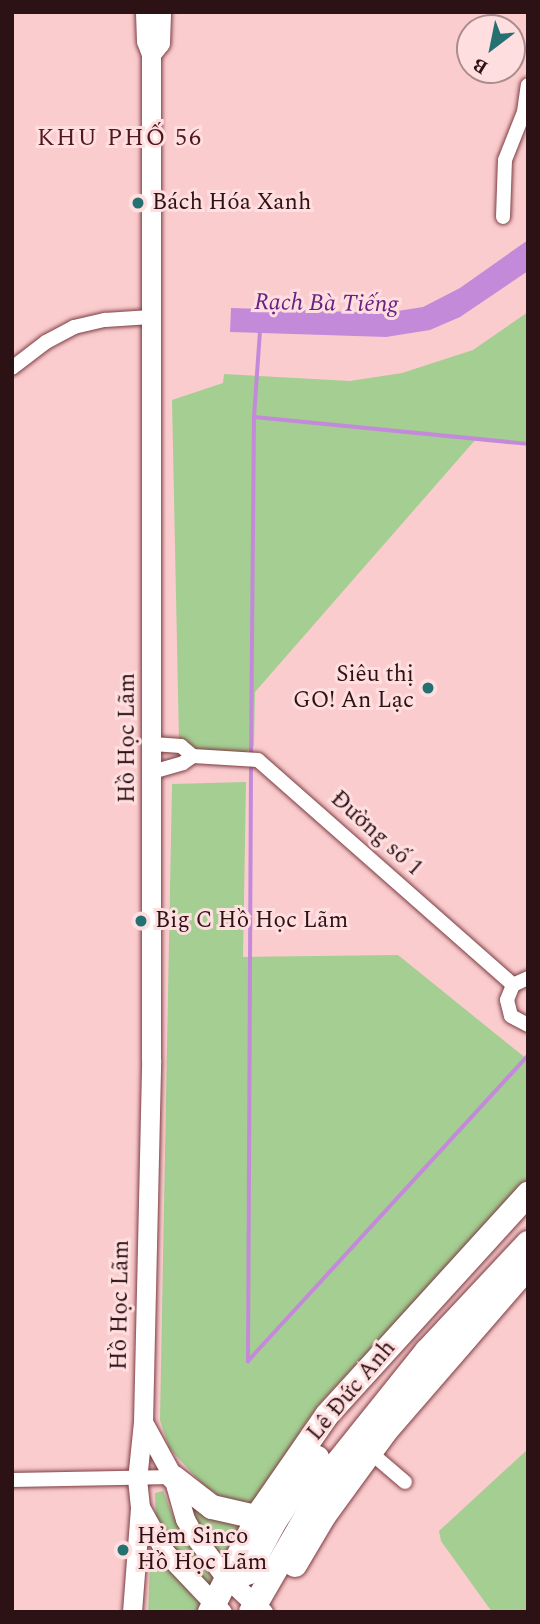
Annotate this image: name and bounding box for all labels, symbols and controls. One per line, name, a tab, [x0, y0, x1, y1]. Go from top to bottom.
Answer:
north arrow	[456, 14, 526, 84]
text: B	[467, 50, 494, 81]
district label: KHU PHỐ 56	[38, 125, 202, 153]
place label: Bách Hóa Xanh	[152, 189, 311, 217]
marker: Bách Hóa Xanh	[130, 195, 146, 211]
water label: Rạch Bà Tiếng	[254, 288, 398, 320]
place label: Siêu thị GO! An Lạc	[293, 661, 414, 715]
street label: Hồ Học Lãm	[114, 673, 142, 803]
marker: Siêu thị GO! An Lạc	[420, 680, 436, 696]
street label: Đường số 1	[324, 785, 428, 883]
place label: Big C Hồ Học Lãm	[155, 907, 348, 935]
marker: Big C Hồ Học Lãm	[133, 913, 149, 929]
street label: Hồ Học Lãm	[106, 1240, 136, 1370]
street label: Lê Đức Anh	[302, 1335, 402, 1447]
place label: Hẻm Sinco Hồ Học Lãm	[137, 1523, 267, 1577]
marker: Hẻm Sinco Hồ Học Lãm	[115, 1542, 131, 1558]

